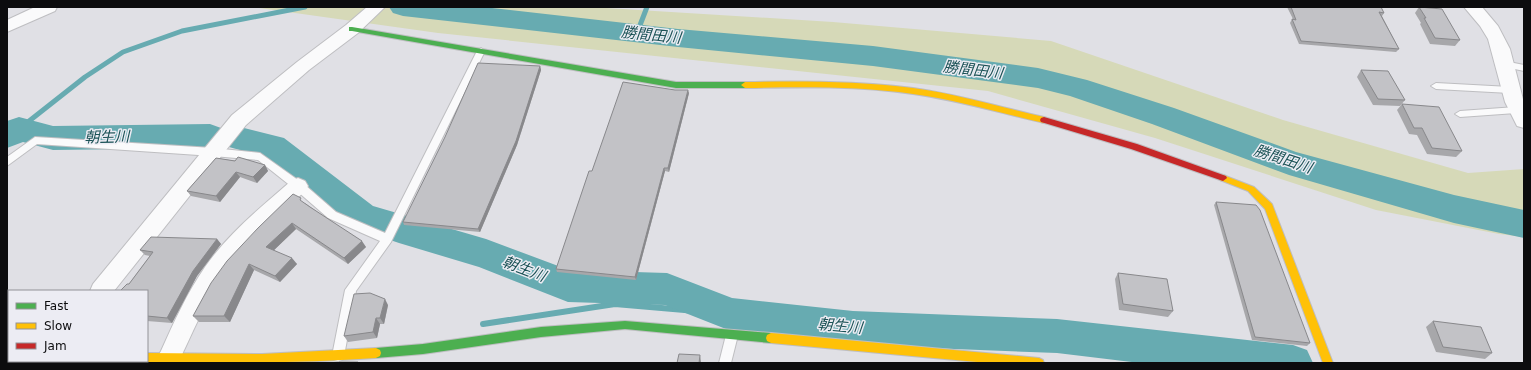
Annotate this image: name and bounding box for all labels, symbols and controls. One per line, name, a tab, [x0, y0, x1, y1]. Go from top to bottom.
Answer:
water label: 勝間田川	[620, 23, 684, 47]
water label: 勝間田川	[942, 57, 1006, 83]
water label: 朝生川	[84, 128, 132, 146]
water label: 勝間田川	[1252, 141, 1316, 177]
water label: 朝生川	[500, 253, 550, 286]
legend	[8, 290, 148, 362]
text: Fast	[44, 299, 68, 313]
water label: 朝生川	[817, 315, 865, 337]
text: Slow	[44, 319, 72, 333]
text: Jam	[43, 339, 67, 353]

